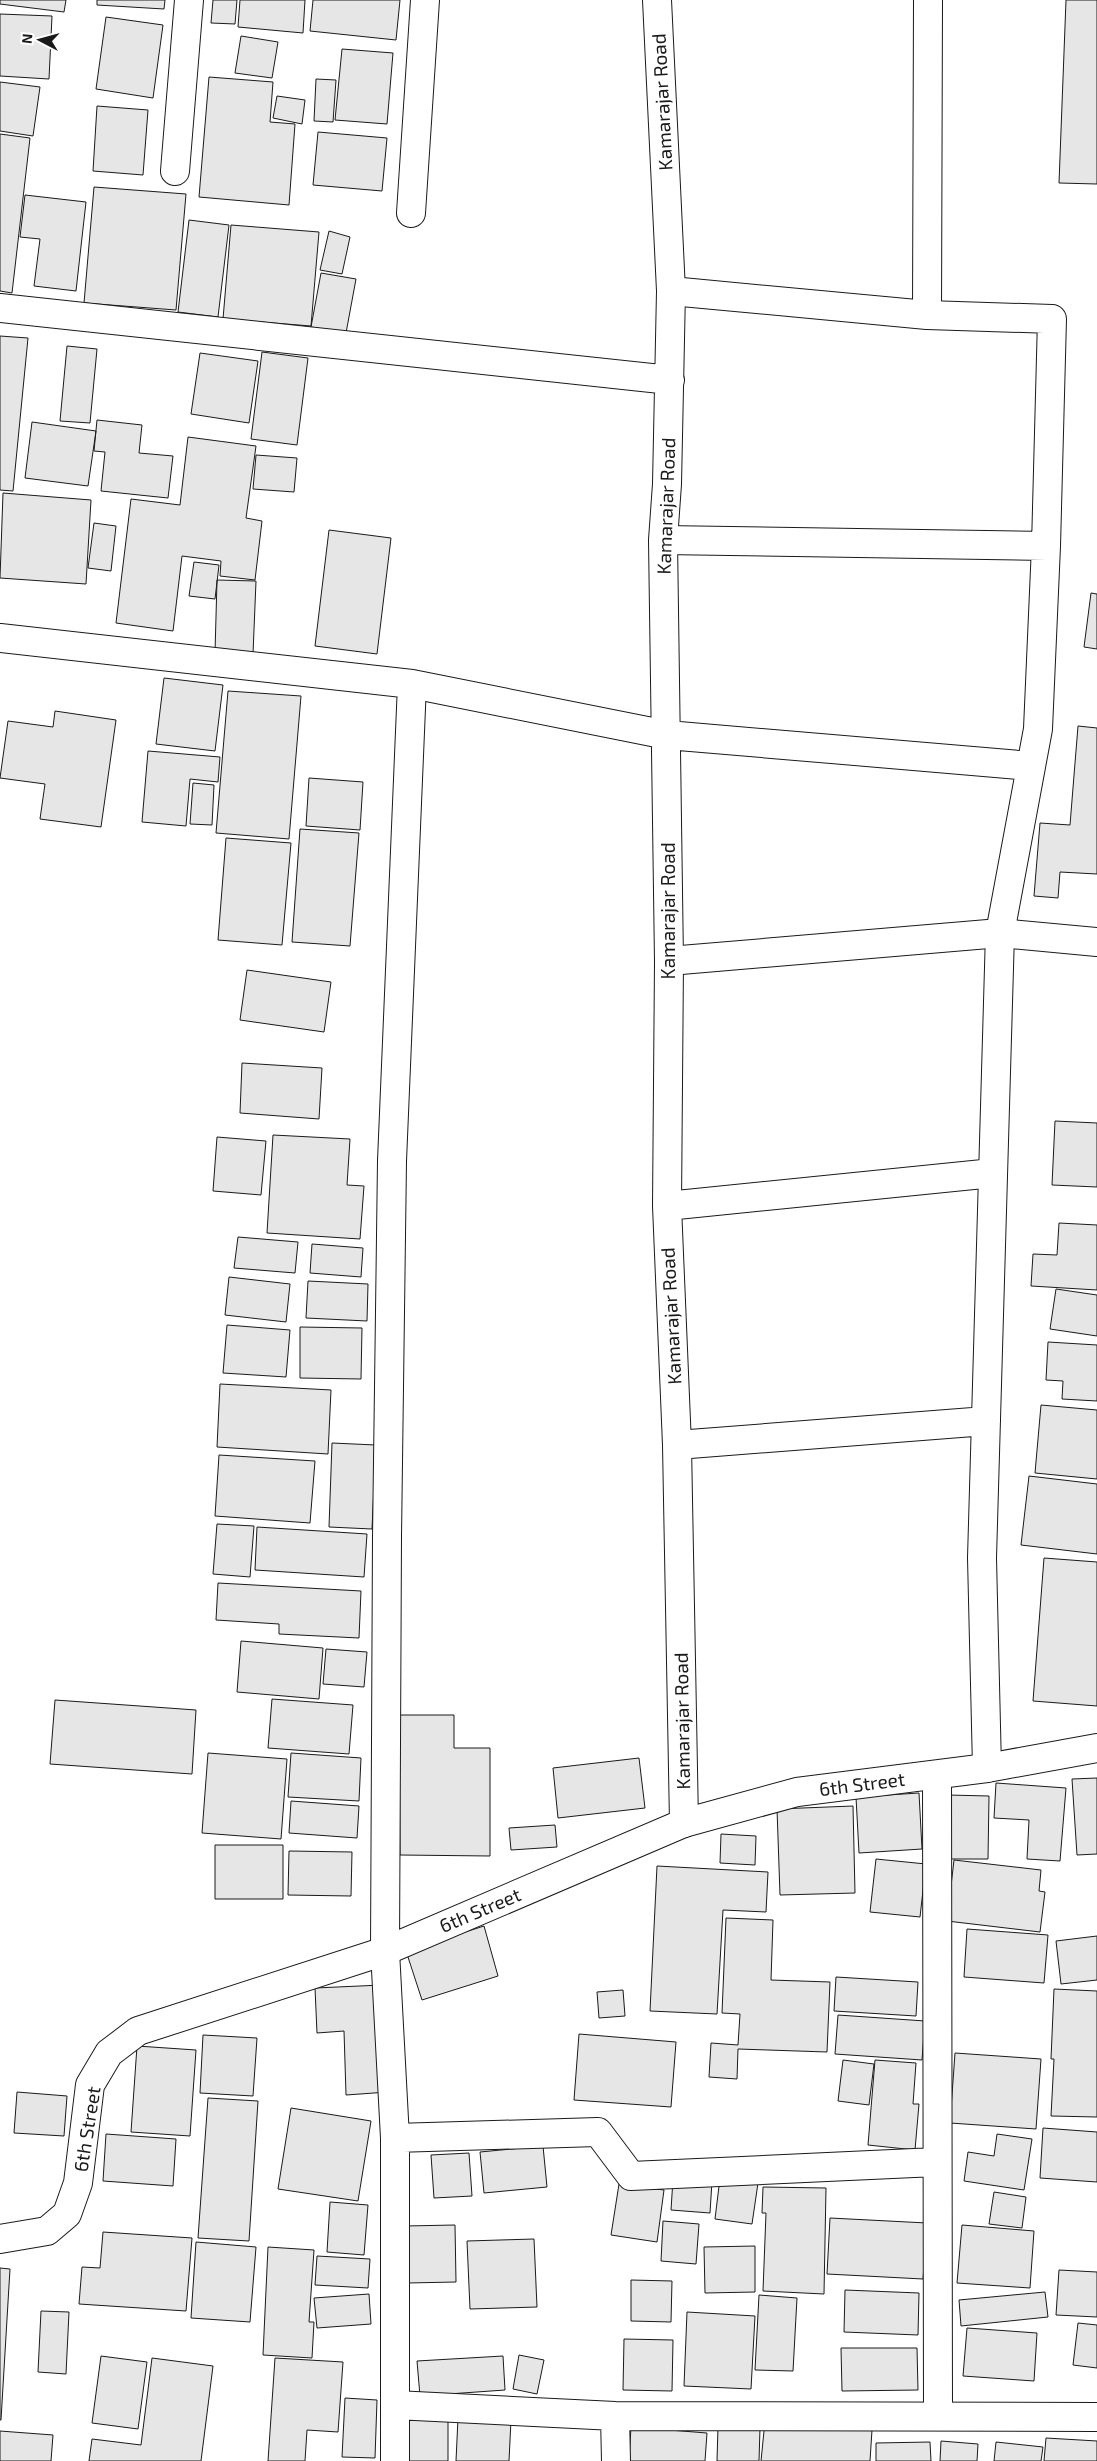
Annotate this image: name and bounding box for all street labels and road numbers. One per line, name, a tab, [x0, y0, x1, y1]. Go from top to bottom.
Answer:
street label: Kamarajar Road	[646, 33, 677, 171]
street label: Kamarajar Road	[652, 437, 679, 575]
street label: Kamarajar Road	[656, 842, 679, 980]
street label: Kamarajar Road	[655, 1247, 686, 1385]
street label: Kamarajar Road	[669, 1652, 694, 1790]
street label: 6th Street	[818, 1767, 906, 1800]
street label: 6th Street	[436, 1882, 524, 1937]
street label: 6th Street	[68, 2085, 105, 2173]

